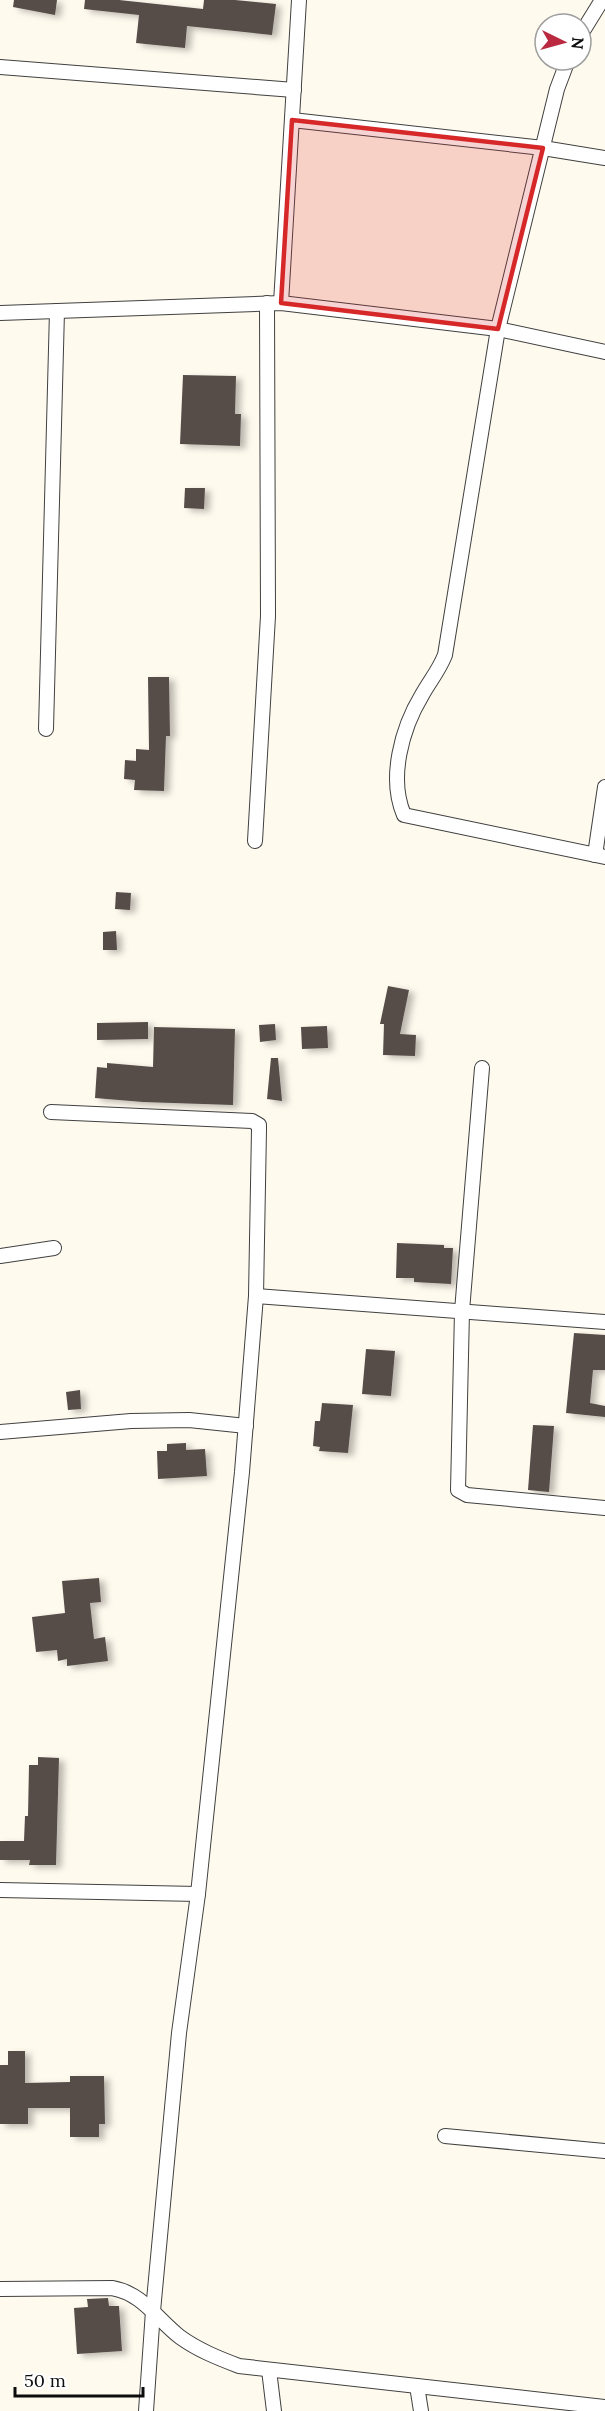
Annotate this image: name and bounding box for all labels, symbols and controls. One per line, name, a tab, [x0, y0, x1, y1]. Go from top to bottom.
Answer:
north arrow	[533, 12, 593, 72]
text: N	[567, 36, 588, 50]
scale bar	[15, 2360, 142, 2398]
text: 50 m	[24, 2369, 66, 2392]

